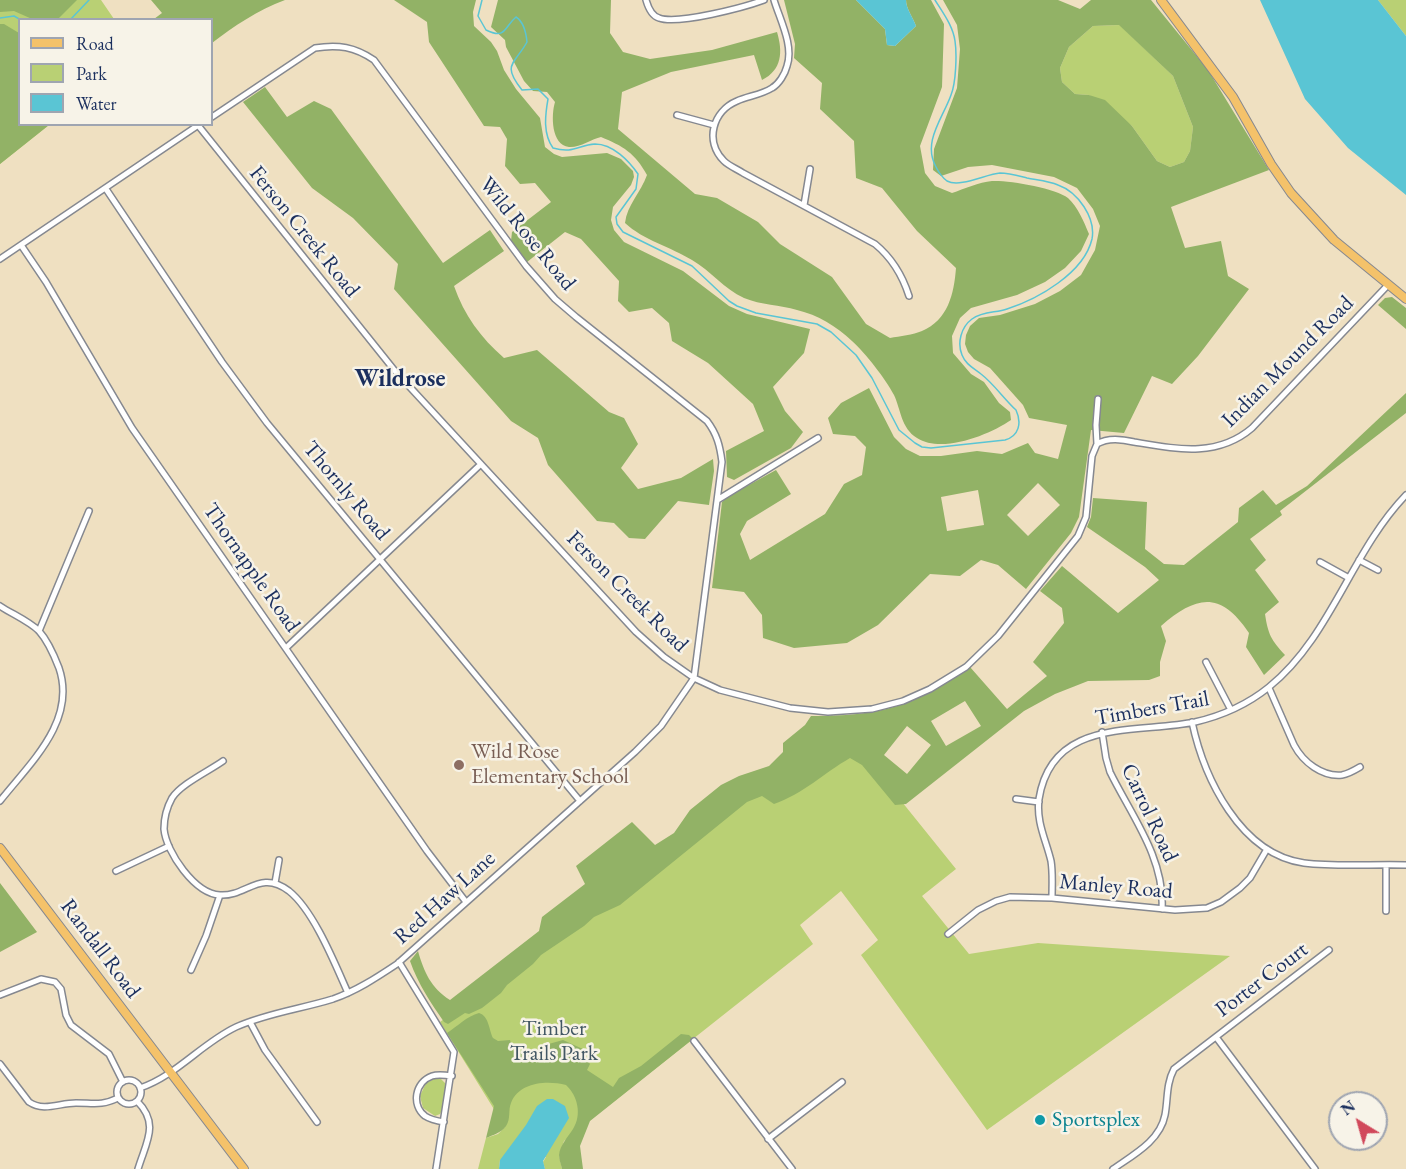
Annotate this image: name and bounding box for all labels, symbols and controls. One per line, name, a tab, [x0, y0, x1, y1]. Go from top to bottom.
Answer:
legend	[18, 18, 213, 126]
text: Road	[76, 32, 114, 55]
text: Park	[76, 62, 107, 85]
text: Water	[76, 92, 117, 115]
street label: Ferson Creek Road	[243, 161, 365, 303]
street label: Wild Rose Road	[473, 172, 581, 296]
street label: Indian Mound Road	[1217, 291, 1359, 433]
district label: Wildrose	[355, 365, 445, 393]
street label: Thornly Road	[297, 436, 395, 546]
street label: Thornapple Road	[197, 498, 305, 638]
street label: Ferson Creek Road	[561, 526, 693, 658]
street label: Timbers Trail	[1093, 686, 1211, 732]
place label: Wild Rose Elementary School	[471, 739, 629, 790]
marker: Wild Rose Elementary School	[452, 758, 466, 772]
street label: Carrol Road	[1115, 760, 1183, 866]
street label: Red Haw Lane	[389, 846, 501, 950]
street label: Manley Road	[1058, 869, 1174, 905]
street label: Randall Road	[54, 894, 146, 1004]
street label: Porter Court	[1211, 937, 1313, 1023]
park label: Timber Trails Park	[510, 1016, 598, 1068]
north arrow	[1328, 1091, 1388, 1151]
text: N	[1337, 1096, 1360, 1120]
place label: Sportsplex	[1052, 1107, 1140, 1133]
marker: Sportsplex	[1033, 1113, 1047, 1127]

